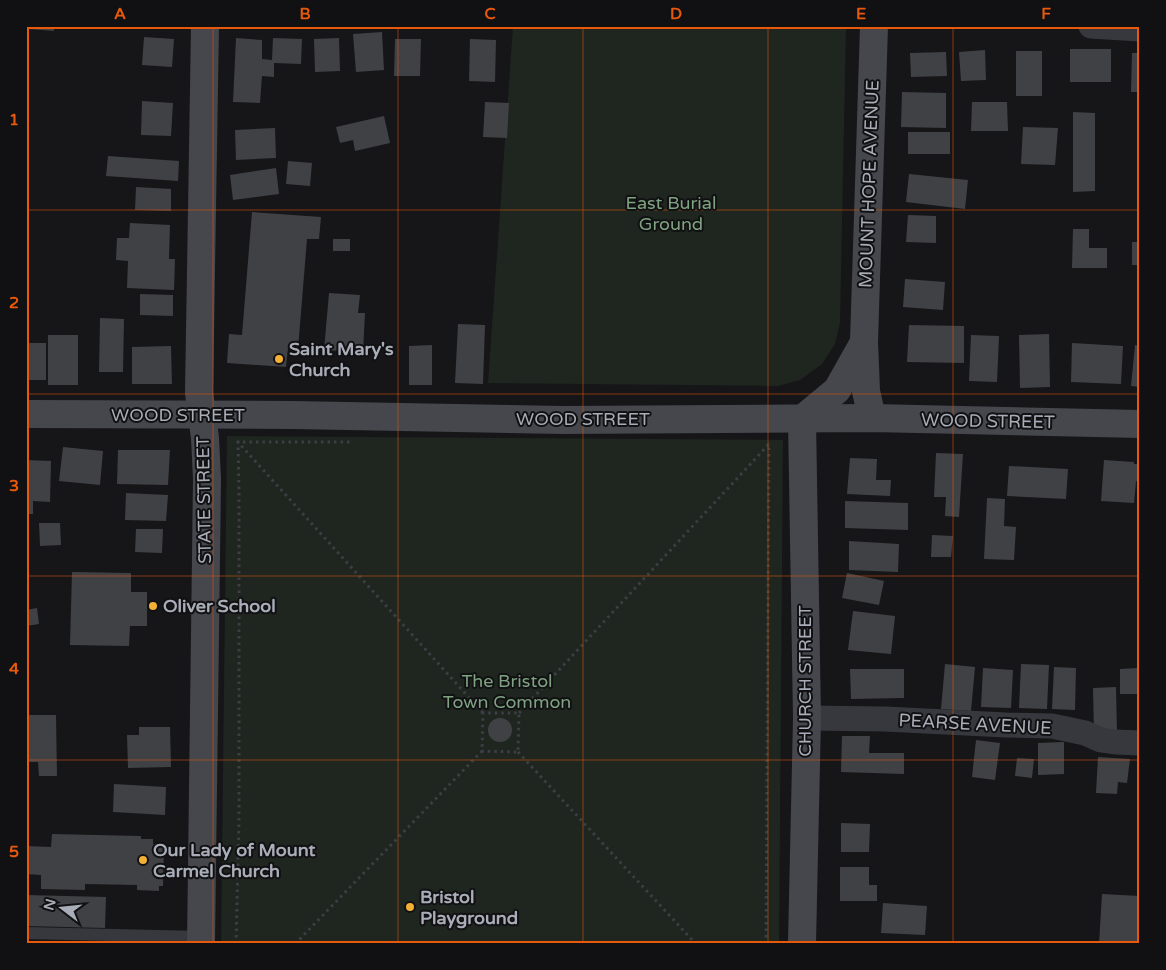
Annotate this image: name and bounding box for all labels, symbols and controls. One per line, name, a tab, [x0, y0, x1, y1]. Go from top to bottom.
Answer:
text: A	[114, 4, 126, 24]
text: B	[299, 4, 311, 24]
text: C	[484, 4, 496, 24]
text: D	[670, 4, 682, 24]
text: E	[856, 4, 866, 24]
text: F	[1041, 4, 1051, 24]
street label: MOUNT HOPE AVENUE	[854, 79, 884, 289]
text: 1	[9, 110, 19, 130]
park label: East Burial Ground	[626, 192, 716, 235]
text: 2	[9, 293, 19, 313]
place label: Saint Mary's Church	[289, 338, 394, 381]
marker: Saint Mary's Church	[273, 353, 285, 365]
street label: WOOD STREET	[111, 404, 245, 426]
street label: WOOD STREET	[516, 408, 650, 430]
street label: WOOD STREET	[921, 409, 1055, 433]
street label: STATE STREET	[192, 436, 216, 564]
text: 3	[9, 476, 19, 496]
place label: Oliver School	[163, 595, 276, 617]
marker: Oliver School	[147, 600, 159, 612]
street label: CHURCH STREET	[794, 605, 816, 757]
text: 4	[9, 659, 19, 679]
park label: The Bristol Town Common	[443, 670, 571, 713]
street label: PEARSE AVENUE	[898, 709, 1052, 739]
place label: Our Lady of Mount Carmel Church	[153, 839, 315, 882]
text: 5	[9, 842, 19, 862]
marker: Our Lady of Mount Carmel Church	[137, 854, 149, 866]
north arrow	[38, 882, 88, 932]
place label: Bristol Playground	[420, 886, 518, 929]
text: N	[40, 897, 60, 912]
marker: Bristol Playground	[404, 901, 416, 913]

